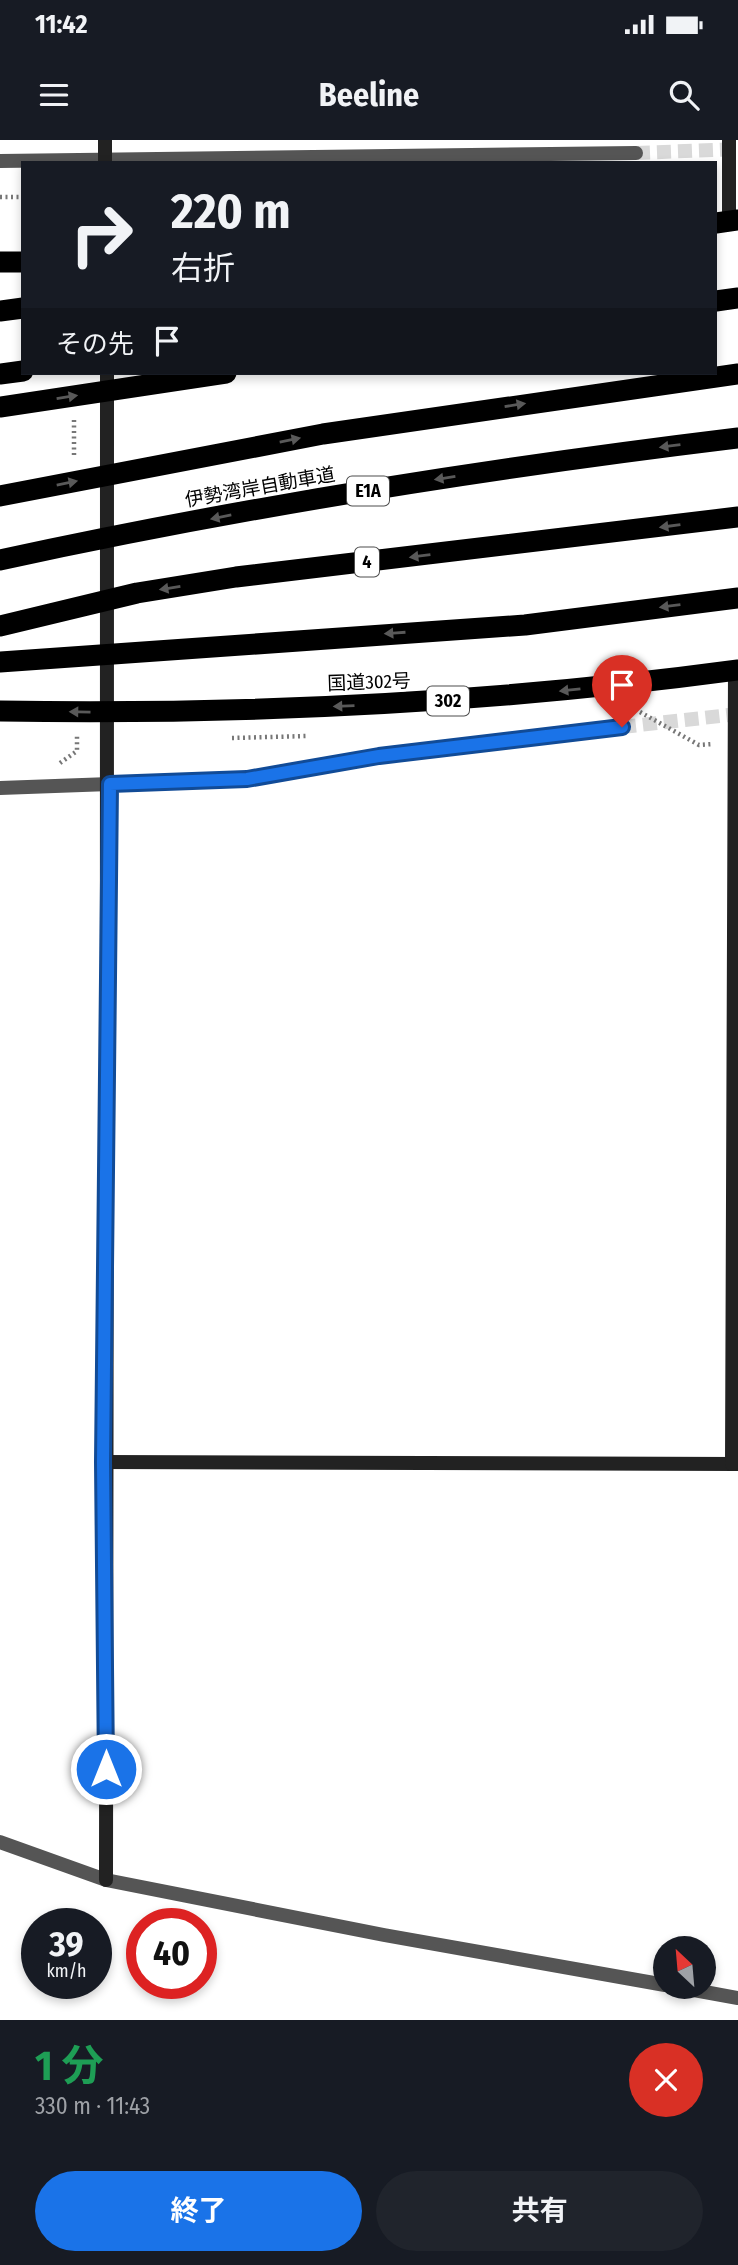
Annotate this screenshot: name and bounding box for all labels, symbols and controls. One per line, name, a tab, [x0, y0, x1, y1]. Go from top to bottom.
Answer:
text: 11:42	[35, 9, 87, 40]
icon: menu	[35, 76, 73, 114]
text: Beeline	[319, 76, 419, 114]
icon: search	[665, 76, 703, 114]
text: 220 m	[171, 182, 291, 241]
icon: right	[56, 189, 147, 280]
text: 右折	[171, 249, 235, 287]
icon: arrive	[148, 322, 186, 360]
text: その先	[56, 329, 134, 360]
one-way arrow	[57, 391, 79, 402]
one-way arrow	[504, 399, 526, 410]
one-way arrow	[279, 435, 301, 446]
one-way arrow	[659, 441, 681, 452]
street label: 伊勢湾岸自動車道	[183, 462, 337, 512]
one-way arrow	[434, 473, 456, 484]
one-way arrow	[56, 477, 78, 488]
road number: E1A	[347, 477, 389, 506]
one-way arrow	[210, 512, 232, 523]
one-way arrow	[659, 521, 681, 532]
road number: 4	[355, 548, 379, 576]
one-way arrow	[409, 551, 431, 562]
one-way arrow	[159, 583, 181, 594]
one-way arrow	[659, 601, 681, 612]
one-way arrow	[384, 628, 406, 639]
pin	[592, 655, 652, 727]
icon: arrive	[603, 666, 641, 704]
street label: 国道302号	[327, 669, 411, 695]
one-way arrow	[559, 684, 581, 695]
road number: 302	[427, 686, 469, 716]
one-way arrow	[332, 700, 354, 712]
one-way arrow	[69, 706, 91, 718]
position arrow	[69, 1732, 143, 1806]
speed limit sign: 40	[126, 1908, 217, 1999]
text: 39	[49, 1923, 84, 1965]
north arrow	[653, 1936, 716, 1998]
map controls	[653, 1936, 716, 1999]
text: km/h	[46, 1960, 87, 1982]
text: 1 分	[35, 2041, 104, 2091]
button: close	[629, 2043, 703, 2117]
text: 330 m · 11:43	[35, 2092, 150, 2120]
button: 終了	[35, 2171, 362, 2251]
button: 共有	[376, 2171, 703, 2251]

